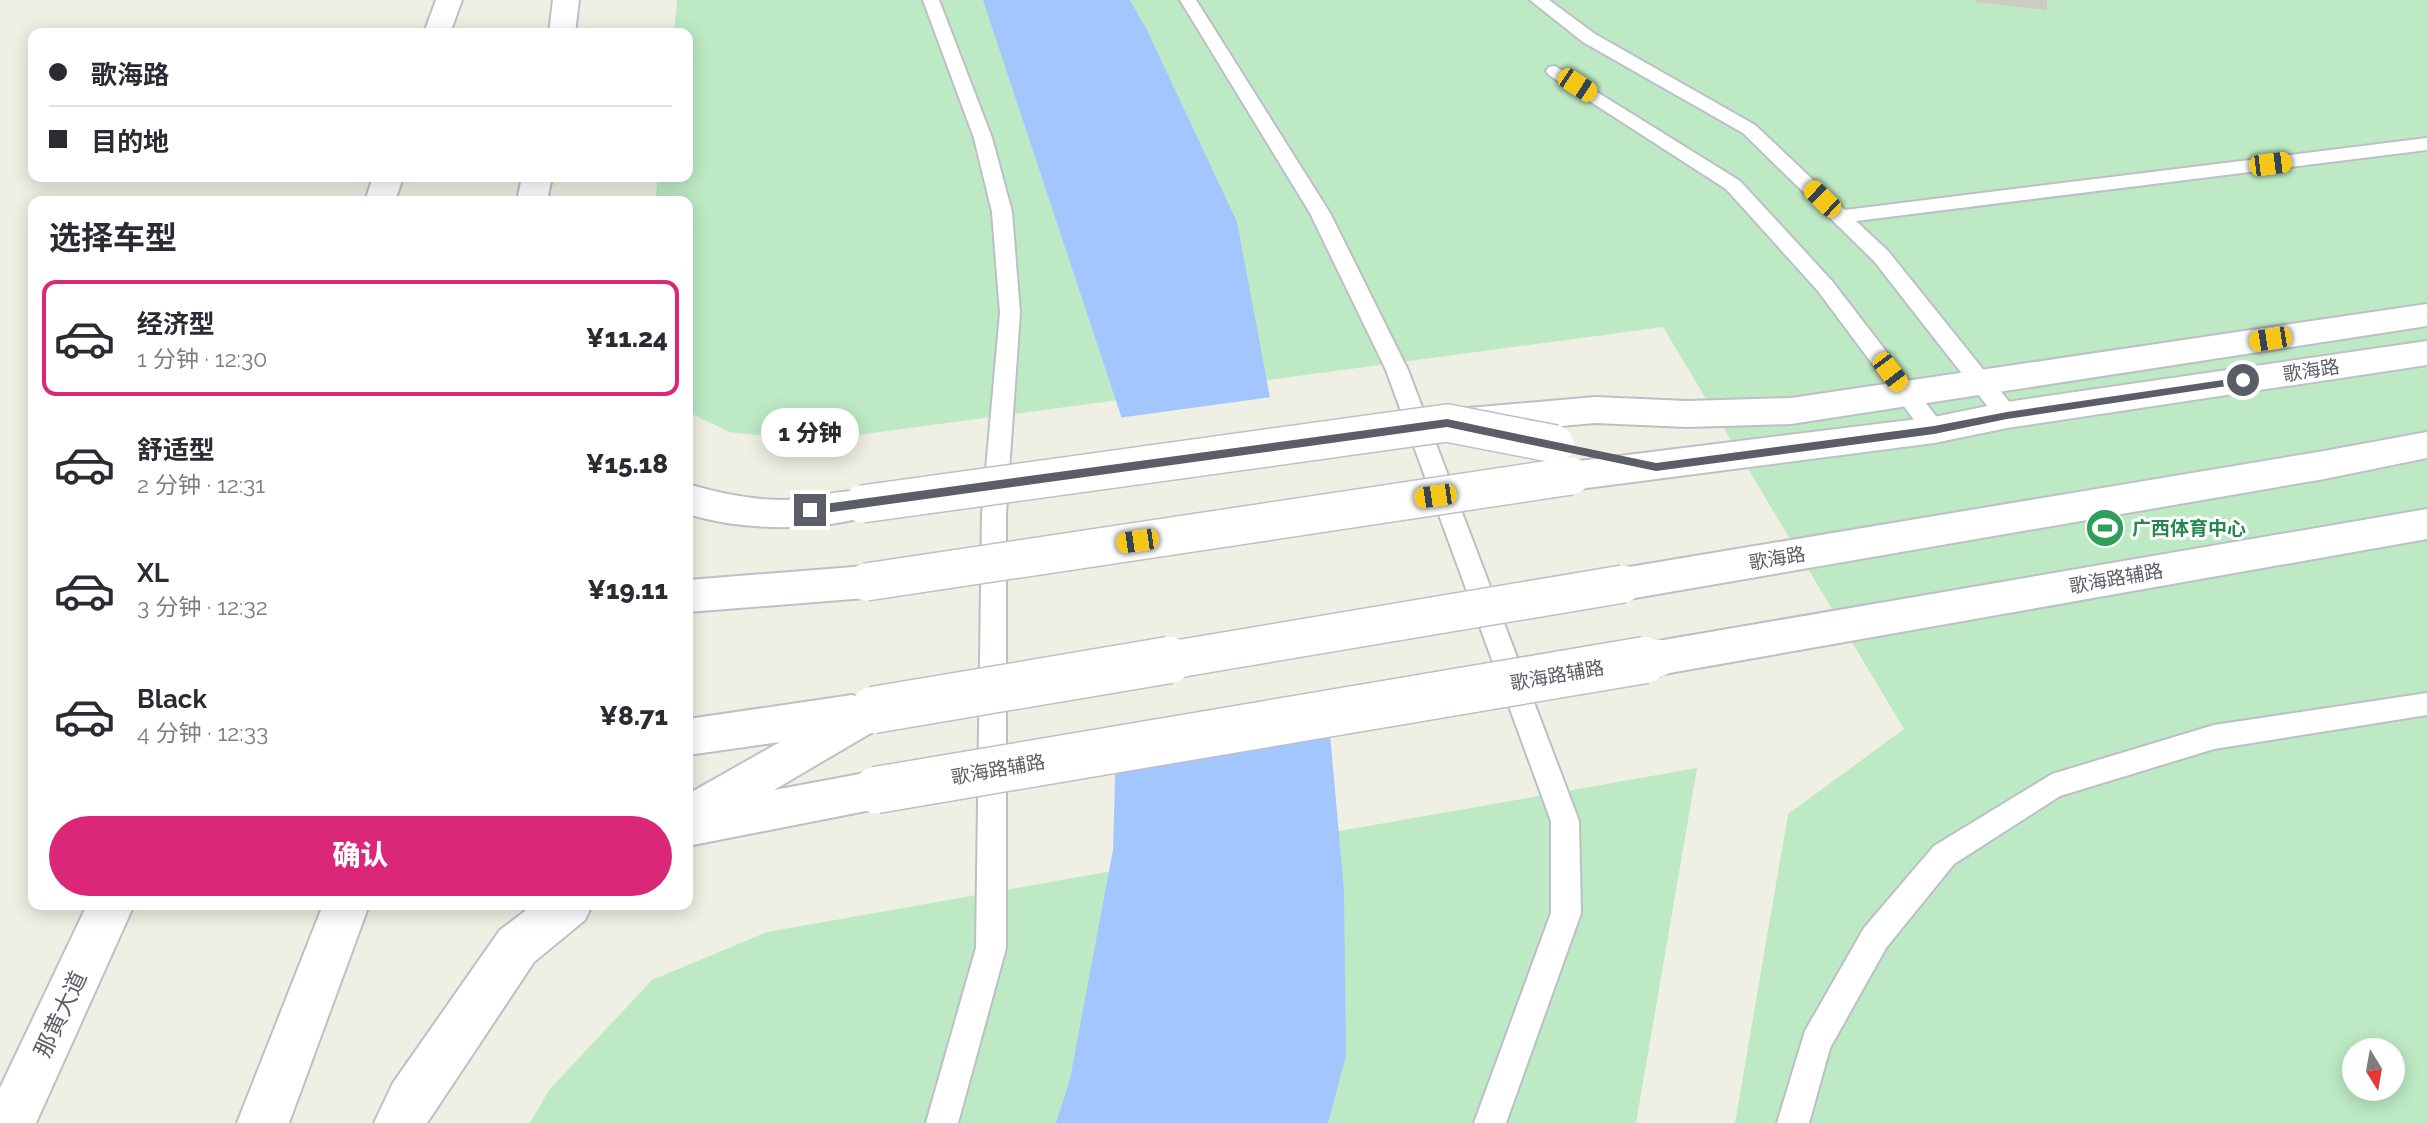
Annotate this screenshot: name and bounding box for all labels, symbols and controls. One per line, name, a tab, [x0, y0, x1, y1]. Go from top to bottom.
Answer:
text: 歌海路	[91, 60, 169, 90]
car	[1554, 65, 1601, 105]
text: 目的地	[91, 127, 169, 157]
car	[2248, 151, 2293, 177]
car	[1800, 177, 1845, 221]
text: 选择车型	[49, 219, 177, 256]
icon: car	[53, 307, 116, 370]
text: 经济型	[137, 309, 215, 339]
text: ¥11.24	[586, 323, 668, 353]
car	[2248, 325, 2293, 353]
text: 1 分钟 · 12:30	[137, 345, 267, 372]
car	[1869, 349, 1912, 395]
street label: 歌海路	[2281, 355, 2341, 385]
route start	[2227, 364, 2259, 396]
callout: 1 分钟	[761, 408, 859, 458]
text: 1 分钟	[778, 419, 842, 446]
icon: car	[53, 433, 116, 496]
text: 舒适型	[137, 435, 215, 465]
text: ¥15.18	[586, 449, 668, 479]
text: 2 分钟 · 12:31	[137, 471, 265, 498]
car	[1413, 483, 1458, 509]
route end	[794, 494, 826, 526]
sports icon: 广西体育中心	[2084, 507, 2126, 549]
place label: 广西体育中心	[2132, 517, 2246, 539]
car	[1115, 528, 1160, 554]
street label: 歌海路	[1747, 542, 1807, 574]
text: XL	[137, 558, 169, 588]
icon: car	[53, 559, 116, 622]
street label: 歌海路辅路	[2067, 559, 2165, 597]
text: ¥19.11	[587, 575, 668, 605]
text: 3 分钟 · 12:32	[137, 593, 268, 620]
street label: 歌海路辅路	[1508, 656, 1606, 694]
text: Black	[137, 684, 207, 714]
icon: car	[53, 685, 116, 748]
text: ¥8.71	[599, 701, 668, 731]
text: 4 分钟 · 12:33	[137, 719, 268, 746]
street label: 歌海路辅路	[949, 750, 1047, 788]
button: 确认	[49, 816, 672, 896]
street label: 那黄大道	[28, 967, 92, 1061]
north arrow	[2342, 1038, 2404, 1101]
map controls	[2342, 1038, 2405, 1101]

